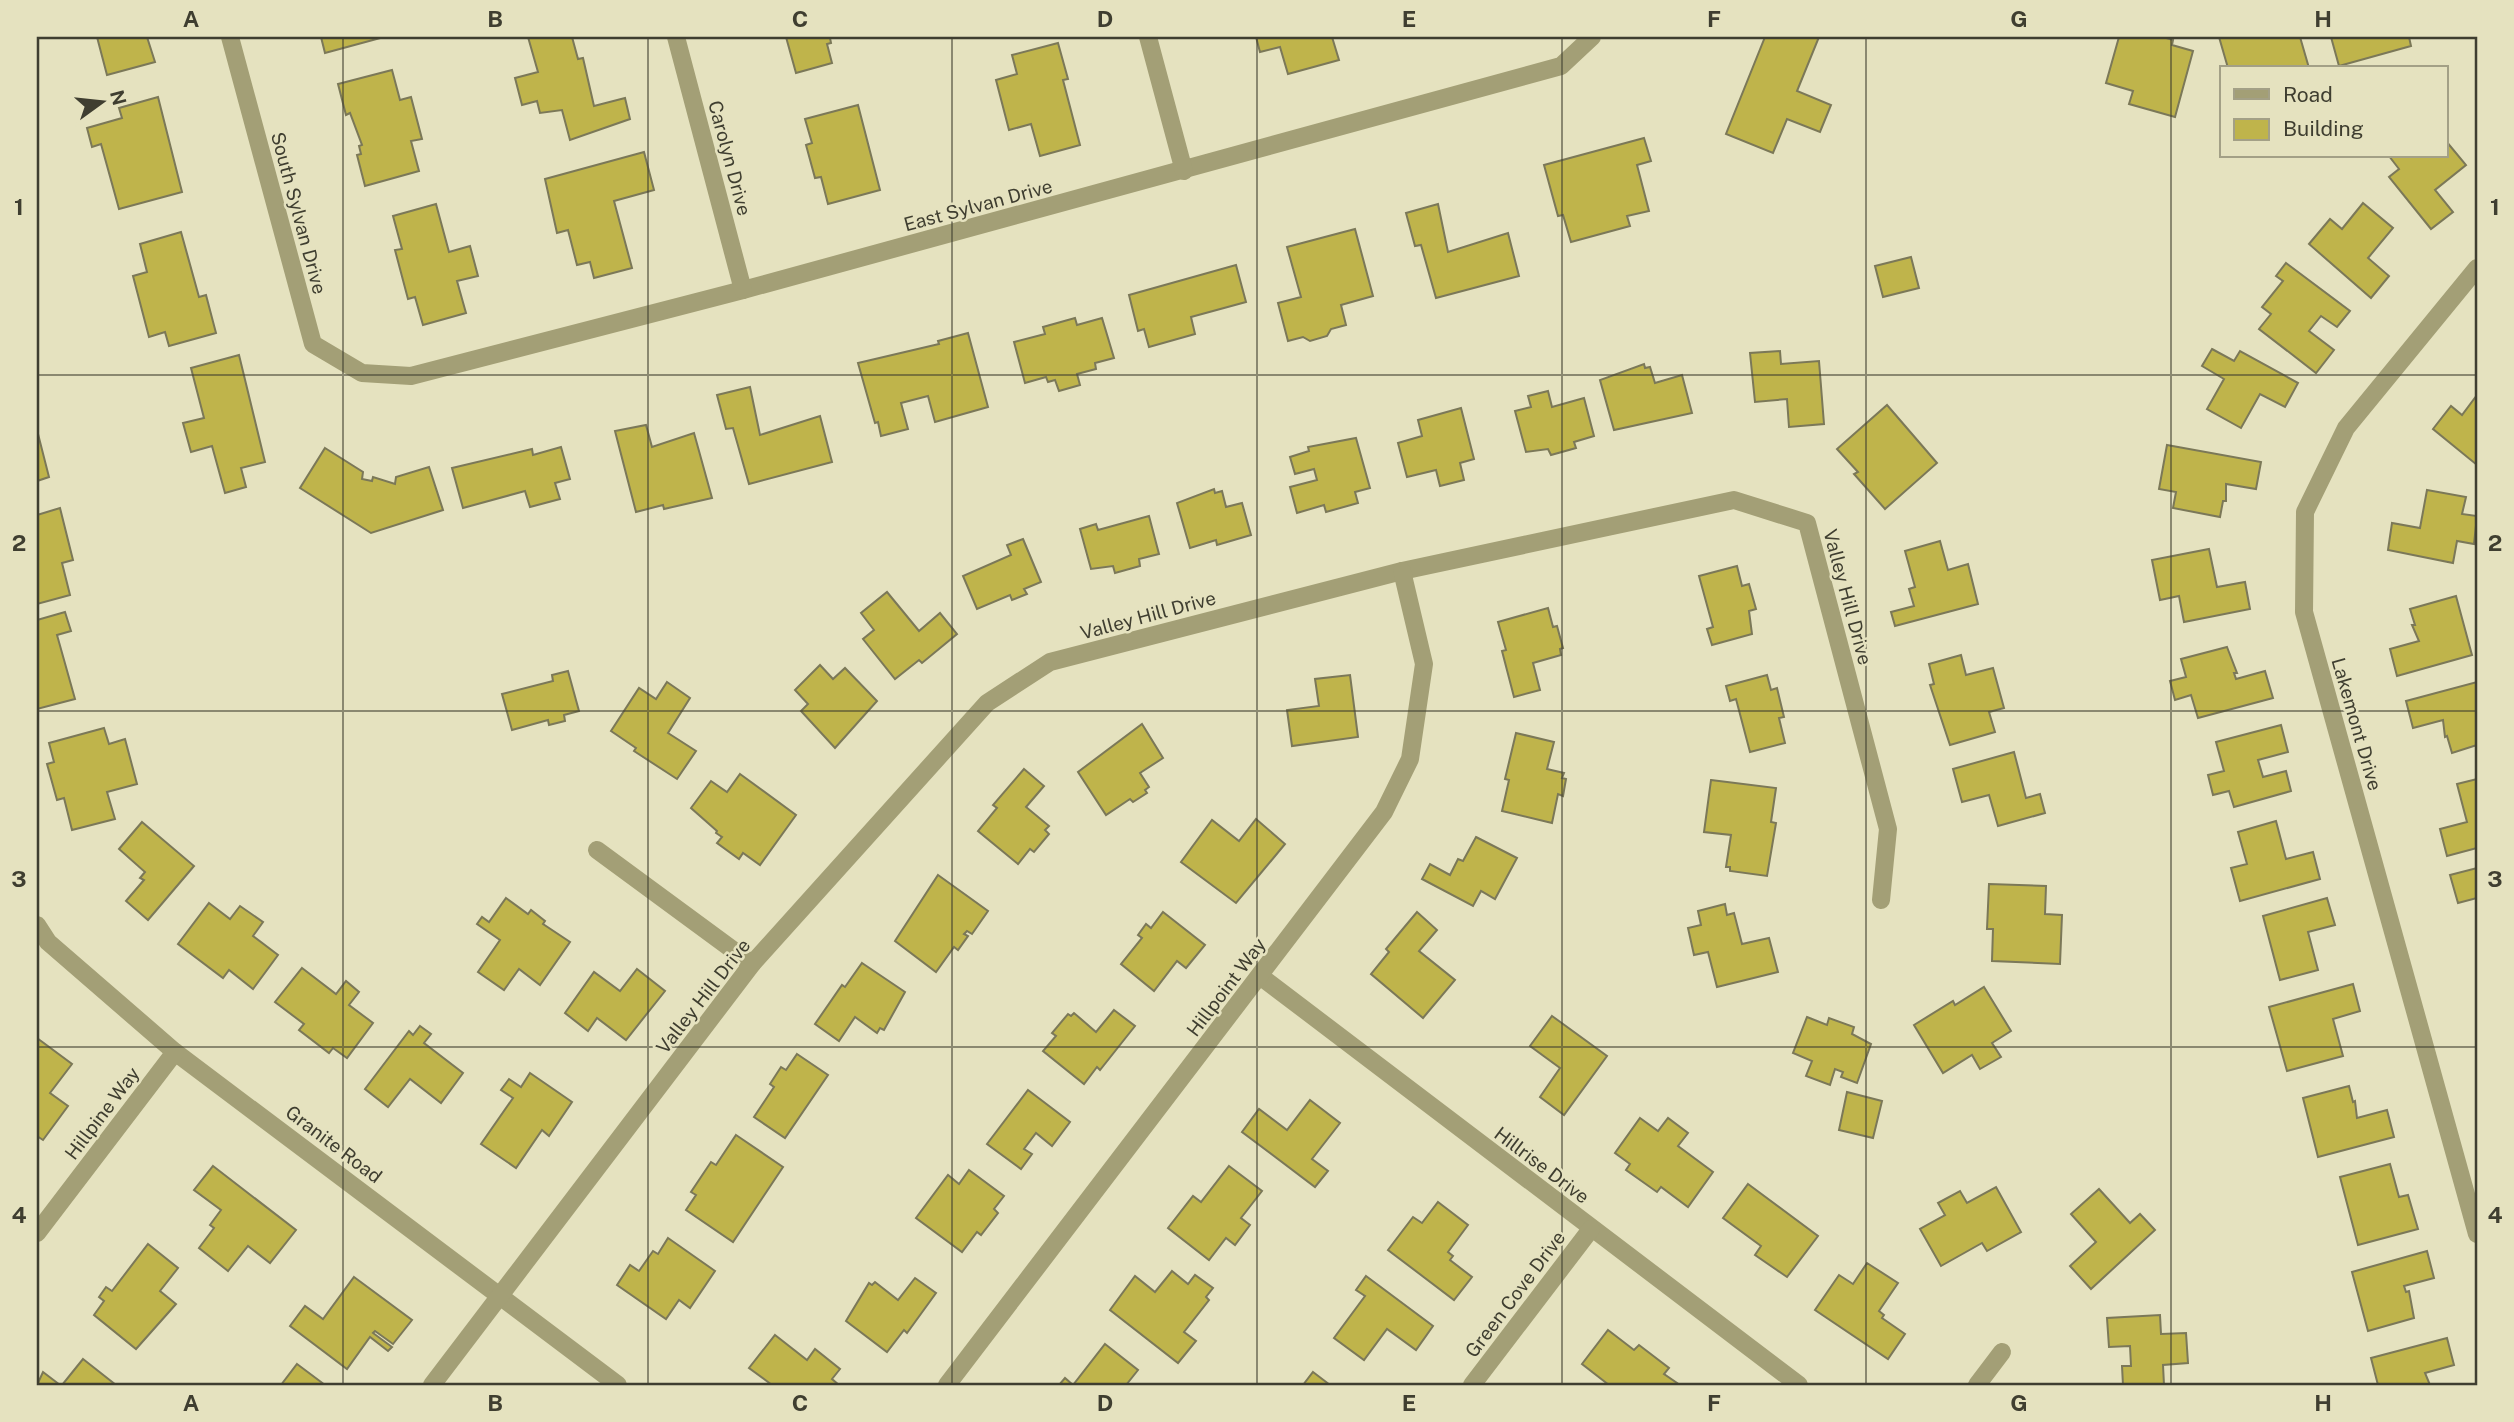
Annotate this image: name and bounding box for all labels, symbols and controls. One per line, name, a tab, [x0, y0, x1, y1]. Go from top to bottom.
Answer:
text: A	[183, 5, 200, 32]
text: B	[487, 5, 503, 32]
text: C	[792, 5, 808, 32]
text: D	[1097, 5, 1113, 32]
text: E	[1402, 5, 1416, 32]
text: F	[1707, 5, 1721, 32]
text: G	[2010, 5, 2028, 32]
text: H	[2314, 5, 2332, 32]
north arrow	[66, 66, 136, 136]
legend	[2220, 66, 2448, 158]
text: Road	[2283, 82, 2333, 107]
text: N	[106, 88, 131, 108]
street label: Carolyn Drive	[704, 98, 756, 218]
text: Building	[2283, 116, 2364, 141]
street label: South Sylvan Drive	[267, 130, 331, 296]
street label: East Sylvan Drive	[901, 175, 1055, 235]
text: 1	[14, 193, 24, 220]
text: 1	[2490, 193, 2500, 220]
street label: Valley Hill Drive	[1819, 527, 1877, 667]
text: 2	[12, 529, 26, 556]
text: 2	[2488, 529, 2502, 556]
street label: Valley Hill Drive	[1078, 586, 1218, 644]
street label: Lakemont Drive	[2327, 655, 2387, 793]
text: 3	[11, 865, 27, 892]
text: 3	[2487, 865, 2503, 892]
street label: Valley Hill Drive	[651, 934, 755, 1058]
street label: Hillpoint Way	[1182, 934, 1270, 1040]
street label: Hillpine Way	[60, 1062, 144, 1164]
street label: Granite Road	[282, 1101, 386, 1187]
street label: Hillrise Drive	[1490, 1122, 1594, 1208]
text: 4	[11, 1201, 27, 1228]
text: 4	[2487, 1201, 2503, 1228]
street label: Green Cove Drive	[1460, 1227, 1570, 1361]
text: A	[183, 1389, 200, 1416]
text: B	[487, 1389, 503, 1416]
text: C	[792, 1389, 808, 1416]
text: D	[1097, 1389, 1113, 1416]
text: E	[1402, 1389, 1416, 1416]
text: F	[1707, 1389, 1721, 1416]
text: G	[2010, 1389, 2028, 1416]
text: H	[2314, 1389, 2332, 1416]

